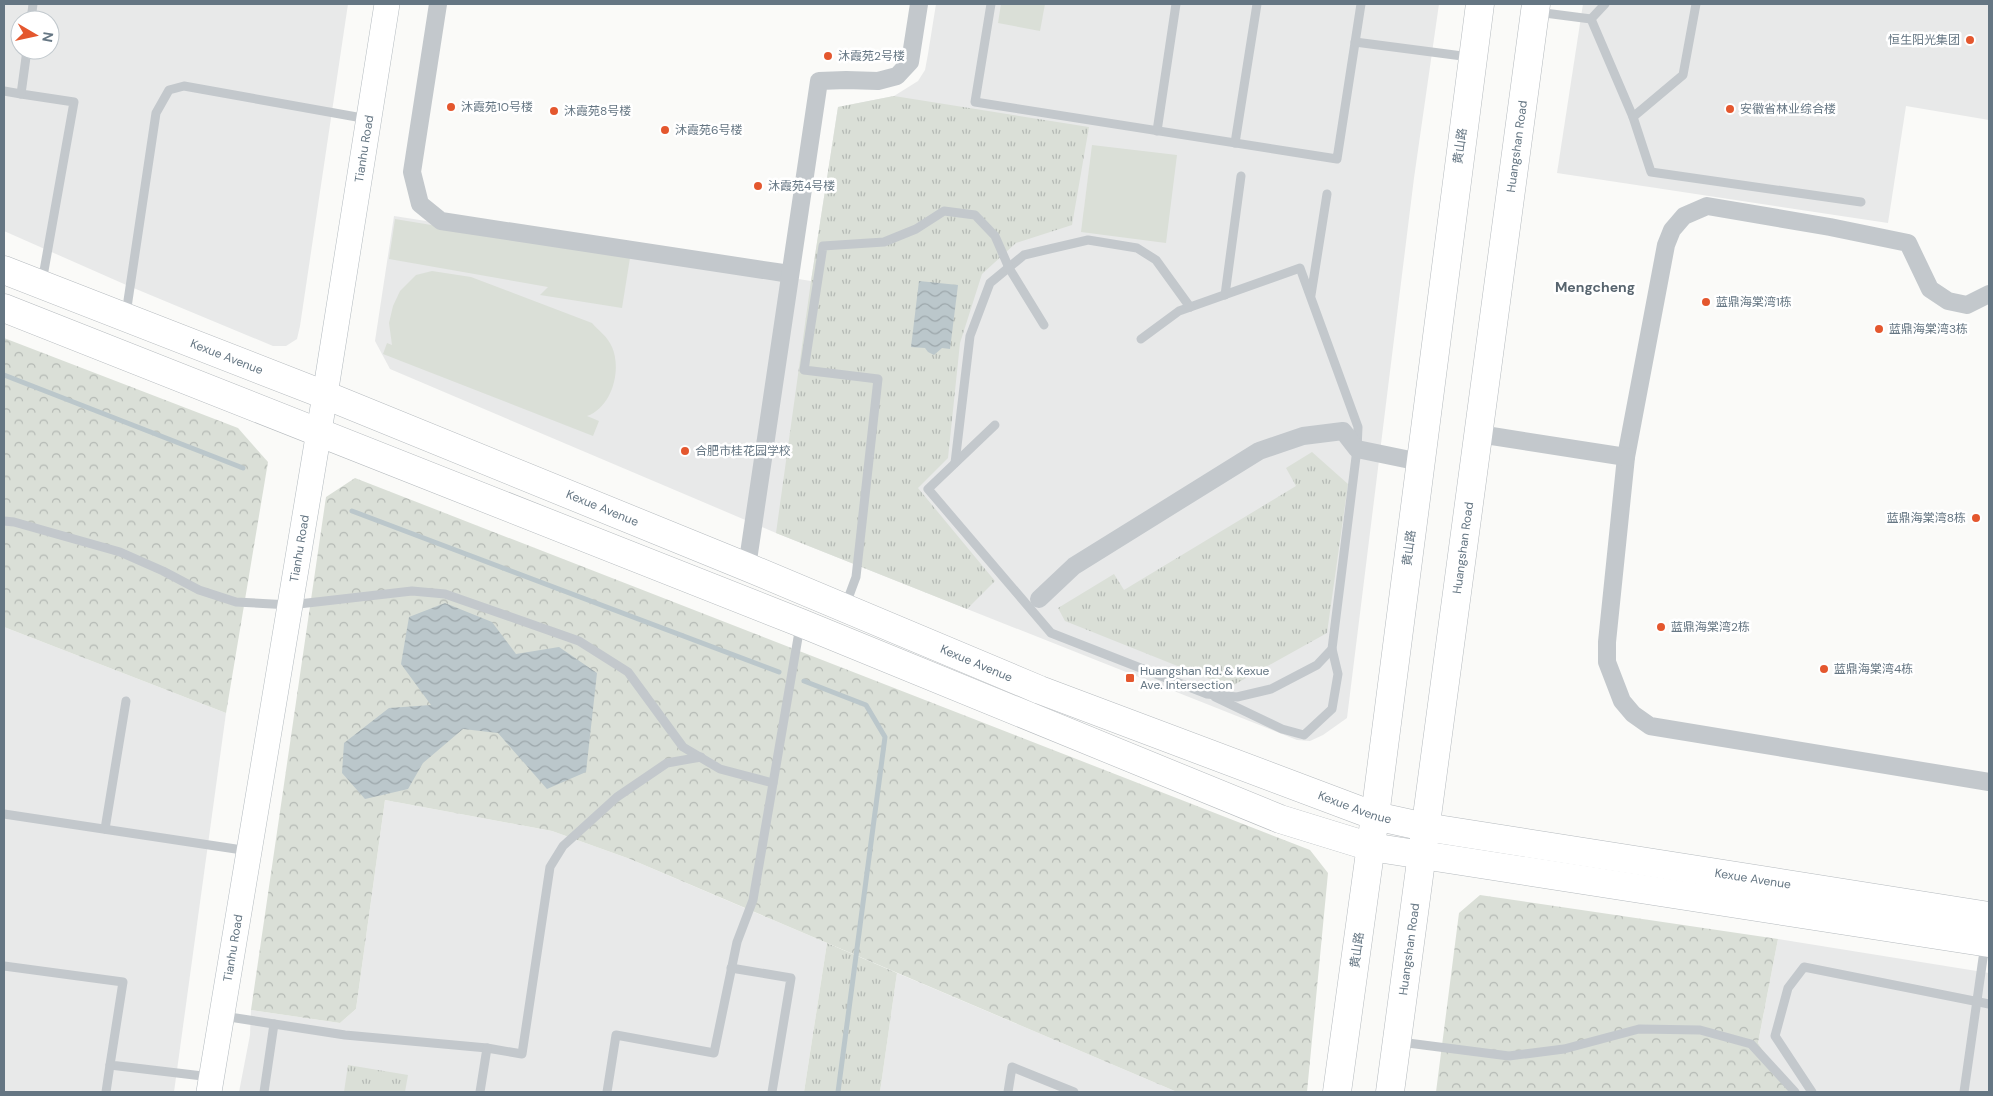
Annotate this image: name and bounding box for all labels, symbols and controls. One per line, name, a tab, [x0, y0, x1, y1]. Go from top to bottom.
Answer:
north arrow	[10, 10, 60, 60]
text: N	[38, 31, 58, 43]
place label: 恒生阳光集团	[1888, 32, 1960, 48]
marker: 恒生阳光集团	[1964, 34, 1976, 46]
place label: 沐霞苑2号楼	[838, 48, 905, 64]
marker: 沐霞苑2号楼	[822, 50, 834, 62]
place label: 沐霞苑10号楼	[461, 99, 533, 115]
street label: Huangshan Road	[1503, 99, 1531, 193]
marker: 沐霞苑10号楼	[445, 101, 457, 113]
place label: 安徽省林业综合楼	[1740, 101, 1836, 117]
place label: 沐霞苑8号楼	[564, 103, 631, 119]
marker: 安徽省林业综合楼	[1724, 103, 1736, 115]
marker: 沐霞苑8号楼	[548, 105, 560, 117]
street label: Tianhu Road	[351, 114, 377, 184]
place label: 沐霞苑6号楼	[675, 122, 743, 138]
marker: 沐霞苑6号楼	[659, 124, 671, 136]
street label: 黄山路	[1450, 127, 1470, 165]
place label: 沐霞苑4号楼	[768, 178, 835, 194]
marker: 沐霞苑4号楼	[752, 180, 764, 192]
district label: Mengcheng	[1555, 278, 1635, 296]
place label: 蓝鼎海棠湾1栋	[1716, 294, 1792, 310]
marker: 蓝鼎海棠湾1栋	[1700, 296, 1712, 308]
place label: 蓝鼎海棠湾3栋	[1889, 321, 1968, 337]
marker: 蓝鼎海棠湾3栋	[1873, 323, 1885, 335]
street label: Kexue Avenue	[188, 335, 266, 378]
place label: 合肥市桂花园学校	[695, 443, 791, 459]
marker: 合肥市桂花园学校	[679, 445, 691, 457]
street label: Kexue Avenue	[564, 486, 641, 530]
street label: Huangshan Road	[1449, 501, 1477, 595]
place label: 蓝鼎海棠湾8栋	[1887, 510, 1966, 526]
marker: 蓝鼎海棠湾8栋	[1970, 512, 1982, 524]
street label: Tianhu Road	[286, 514, 313, 583]
street label: 黄山路	[1399, 529, 1419, 567]
place label: 蓝鼎海棠湾2栋	[1671, 619, 1750, 635]
marker: 蓝鼎海棠湾2栋	[1655, 621, 1667, 633]
street label: Kexue Avenue	[938, 641, 1015, 686]
place label: 蓝鼎海棠湾4栋	[1834, 661, 1913, 677]
place label: Huangshan Rd. & Kexue Ave. Intersection	[1140, 663, 1270, 693]
marker: 蓝鼎海棠湾4栋	[1818, 663, 1830, 675]
marker: Huangshan Rd. & Kexue Ave. Intersection	[1124, 672, 1136, 684]
street label: Kexue Avenue	[1316, 787, 1393, 827]
street label: Kexue Avenue	[1714, 865, 1792, 893]
street label: Huangshan Road	[1395, 902, 1423, 996]
street label: Tianhu Road	[219, 913, 246, 983]
street label: 黄山路	[1347, 931, 1367, 969]

